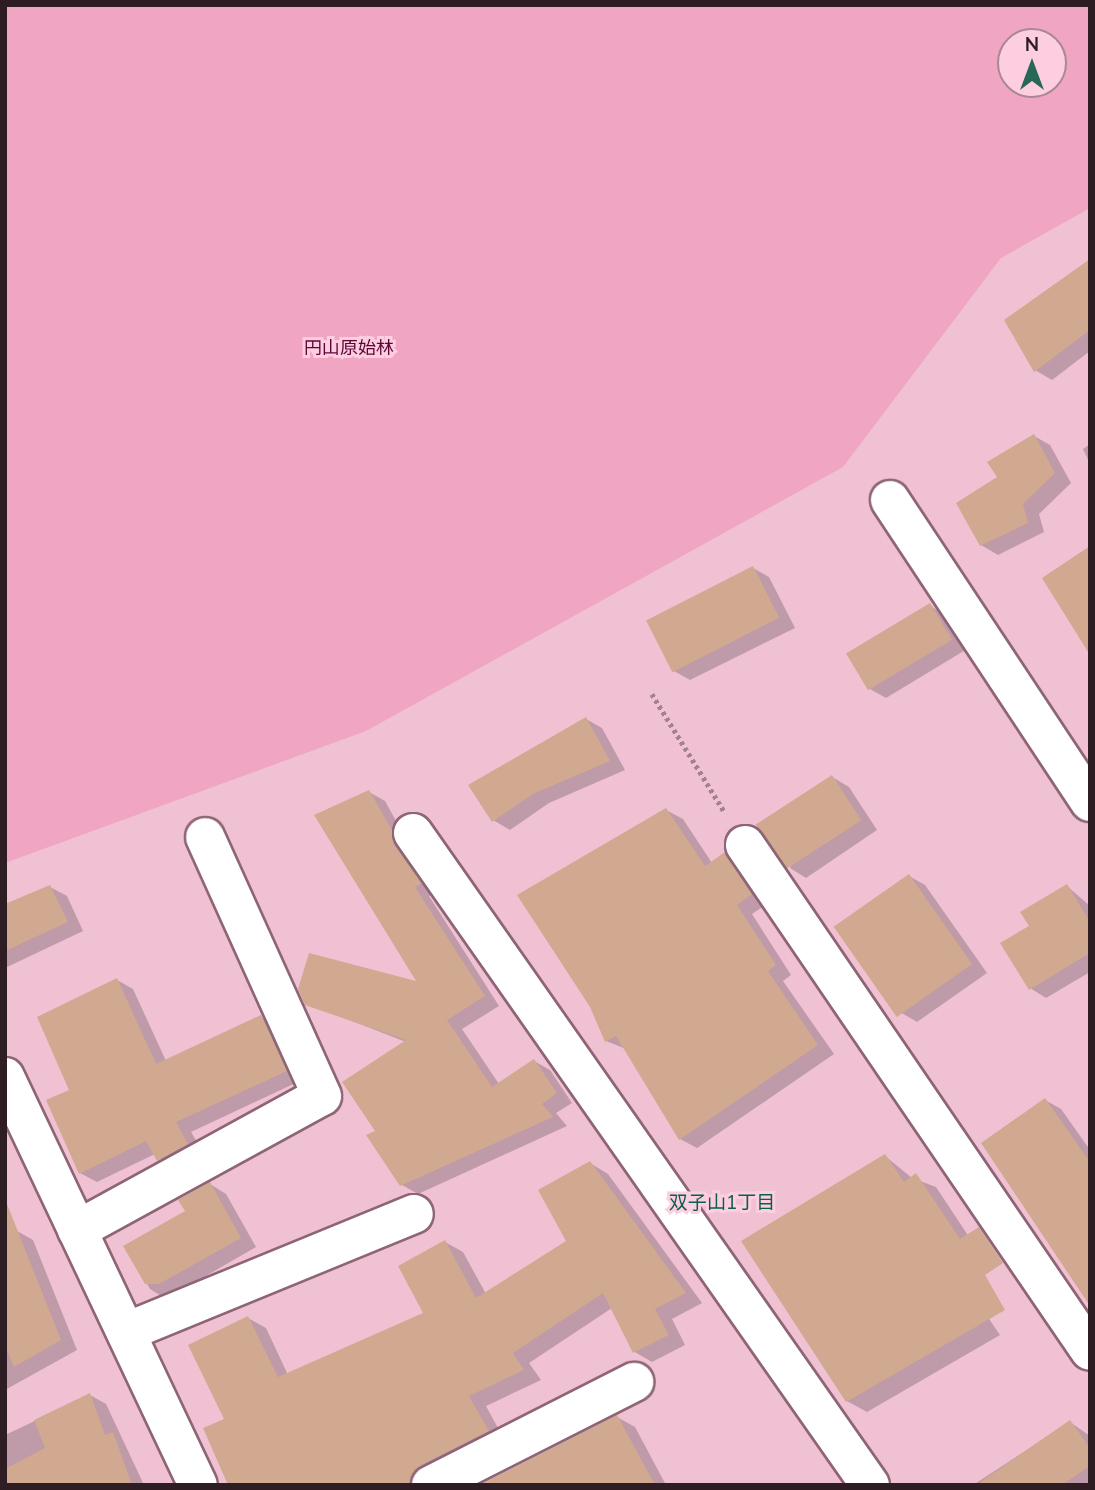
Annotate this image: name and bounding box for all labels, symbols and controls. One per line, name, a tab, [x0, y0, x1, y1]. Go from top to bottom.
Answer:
north arrow	[997, 28, 1067, 98]
text: N	[1025, 32, 1039, 56]
park label: 円山原始林	[304, 337, 394, 359]
district label: 双子山1丁目	[669, 1192, 775, 1214]

